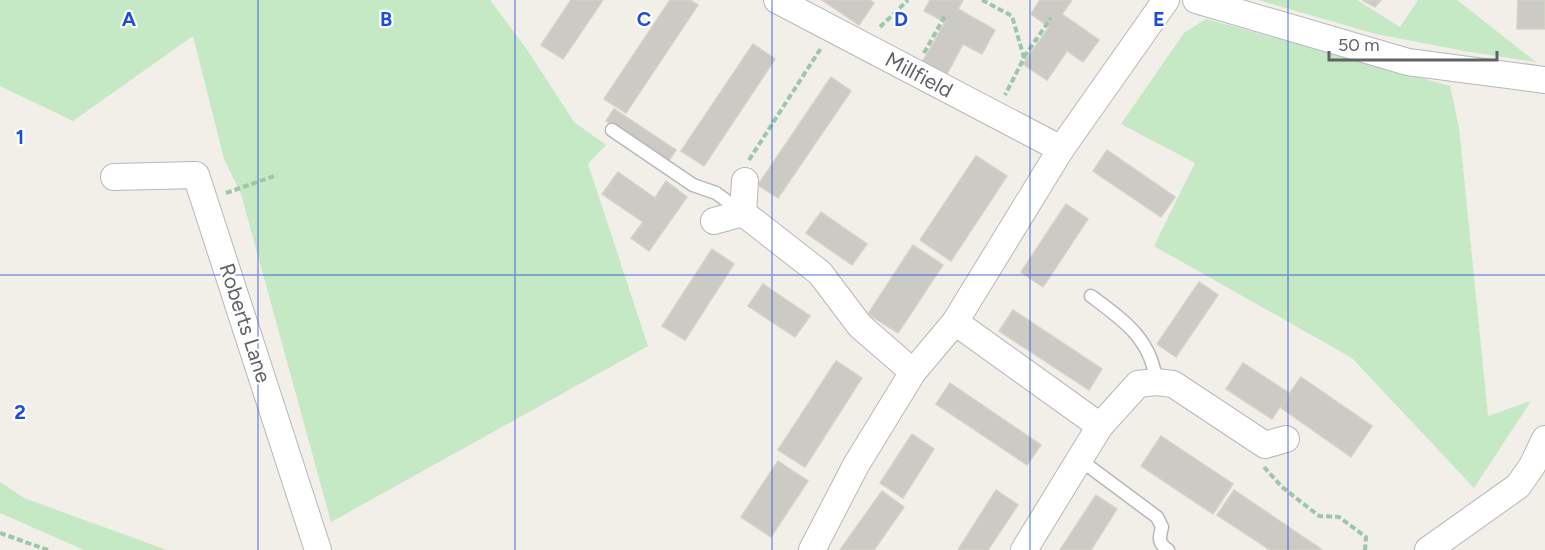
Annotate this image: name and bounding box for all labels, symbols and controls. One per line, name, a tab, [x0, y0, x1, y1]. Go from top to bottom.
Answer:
text: A	[122, 7, 137, 31]
text: B	[380, 7, 392, 31]
text: C	[637, 7, 651, 31]
text: D	[894, 7, 908, 31]
text: E	[1153, 7, 1165, 31]
scale bar	[1329, 24, 1497, 62]
text: 50 m	[1338, 34, 1380, 56]
street label: Millfield	[881, 46, 957, 103]
text: 1	[16, 125, 24, 149]
street label: Roberts Lane	[214, 260, 277, 386]
text: 2	[14, 400, 26, 424]

